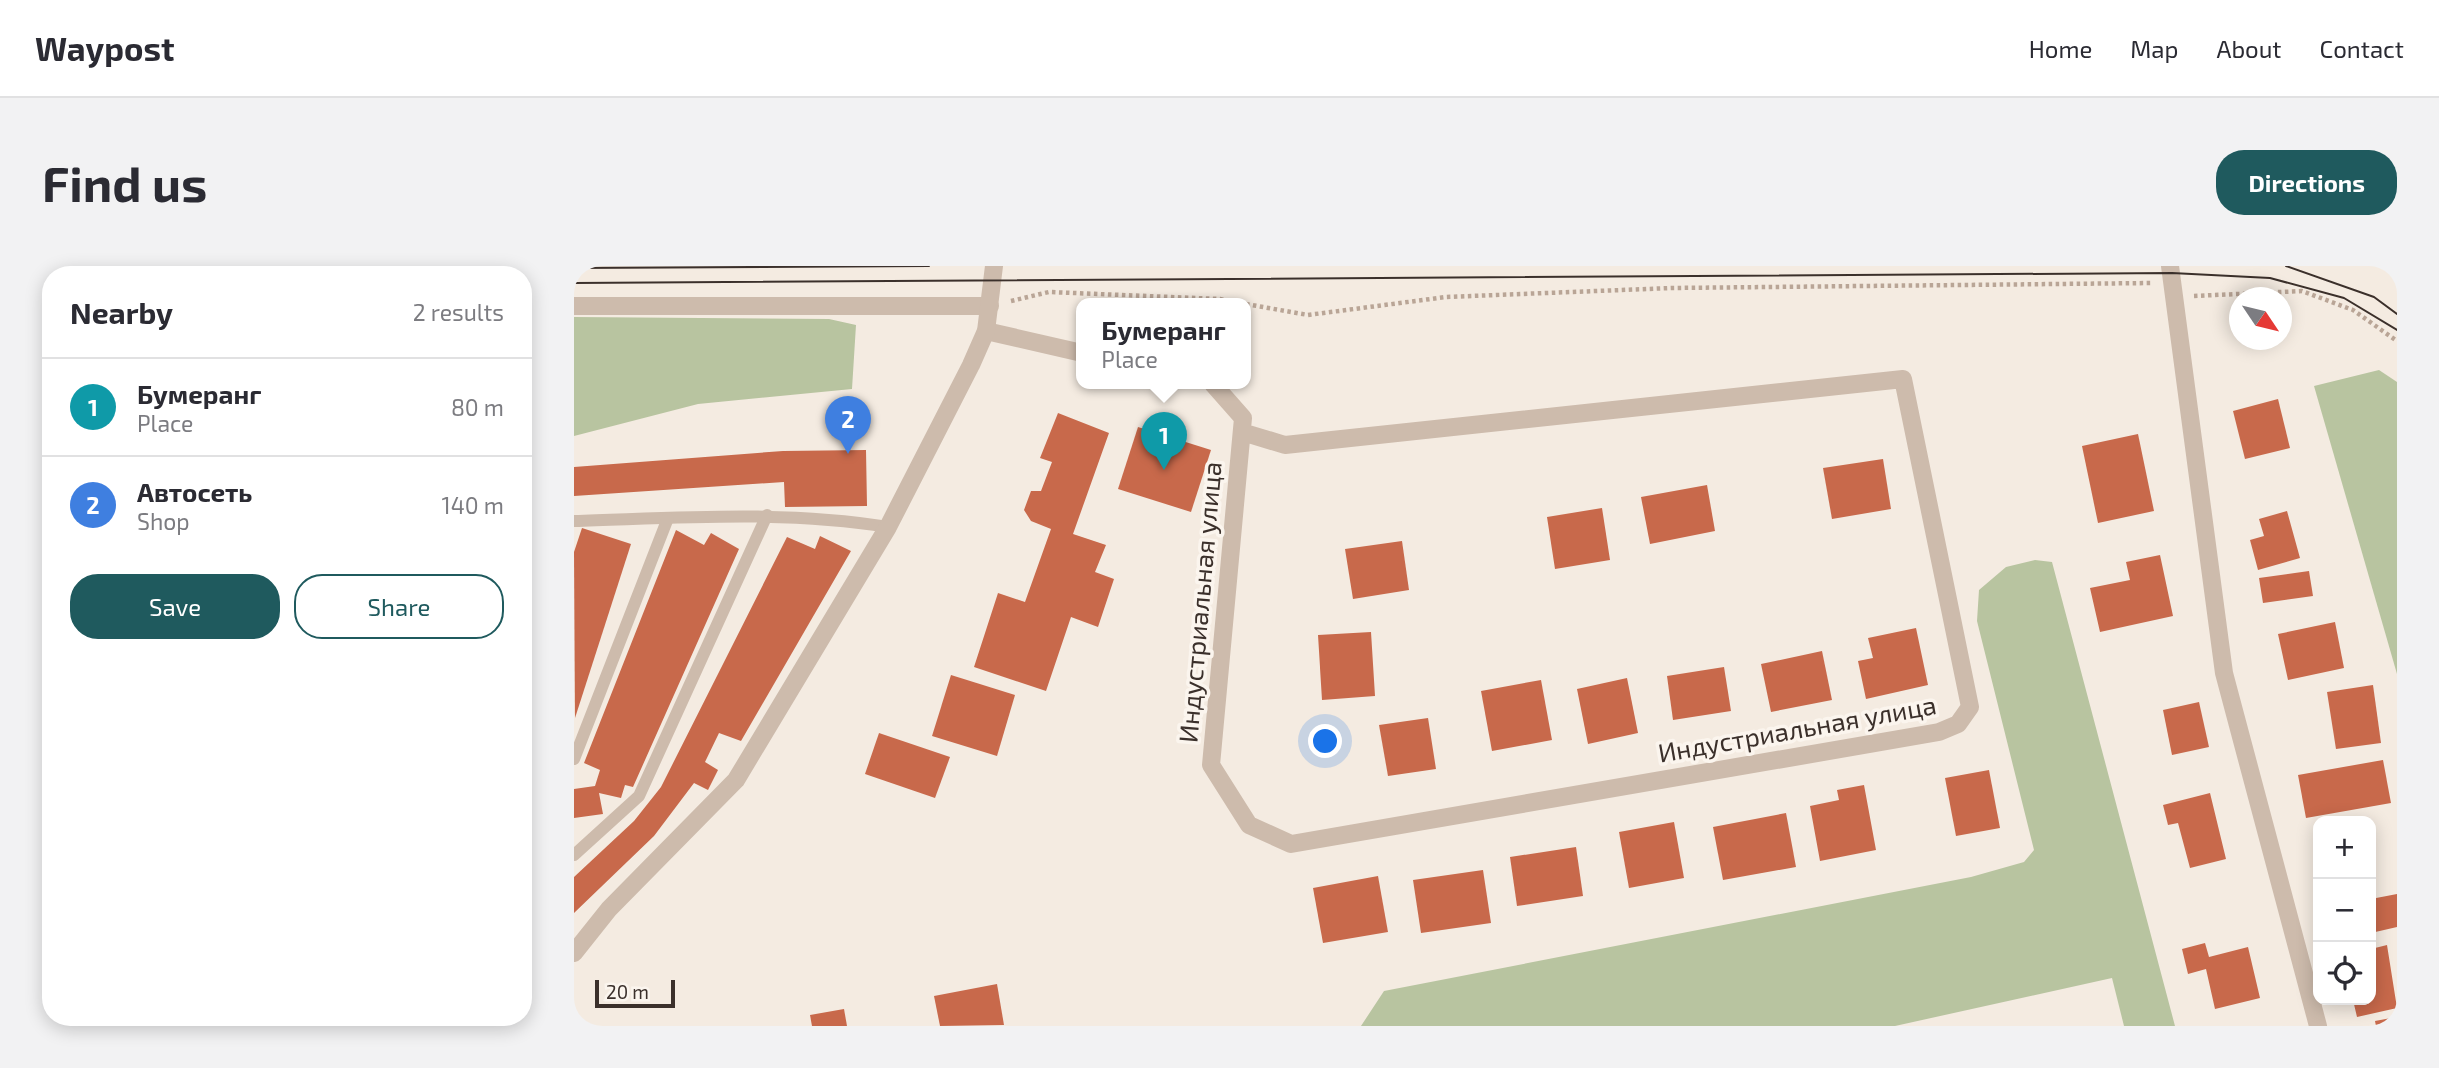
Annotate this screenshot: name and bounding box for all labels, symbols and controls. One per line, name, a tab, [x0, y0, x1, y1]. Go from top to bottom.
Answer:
text: Waypost	[35, 28, 174, 68]
text: Home	[2029, 34, 2092, 63]
text: Map	[2130, 34, 2178, 63]
text: About	[2216, 34, 2282, 63]
text: Contact	[2320, 34, 2404, 63]
button: Directions	[2216, 150, 2397, 215]
text: Find us	[42, 153, 207, 212]
north arrow	[2229, 287, 2292, 350]
text: Nearby	[70, 294, 173, 330]
text: 2 results	[413, 298, 504, 326]
popup	[1076, 298, 1251, 389]
text: Бумеранг	[1101, 314, 1226, 345]
text: Place	[1101, 345, 1158, 373]
text: Бумеранг	[137, 378, 261, 409]
text: 1	[88, 393, 98, 421]
text: 80 m	[451, 393, 504, 421]
pin: 2	[825, 396, 871, 454]
text: Place	[137, 409, 193, 437]
pin: 1	[1141, 412, 1187, 470]
street label: Индустриальная улица	[1171, 460, 1228, 744]
text: Автосеть	[137, 476, 252, 507]
text: 2	[86, 491, 100, 519]
text: 140 m	[442, 491, 504, 519]
text: Shop	[137, 507, 190, 535]
button: Save	[70, 574, 280, 639]
button: Share	[294, 574, 504, 639]
street label: Индустриальная улица	[1655, 688, 1939, 769]
your location	[1308, 724, 1342, 758]
map controls	[2313, 816, 2376, 1005]
button: +	[2313, 816, 2376, 879]
button: −	[2313, 879, 2376, 942]
button: locate	[2313, 942, 2376, 1005]
scale bar	[595, 977, 676, 1009]
text: 20 m	[606, 980, 649, 1003]

